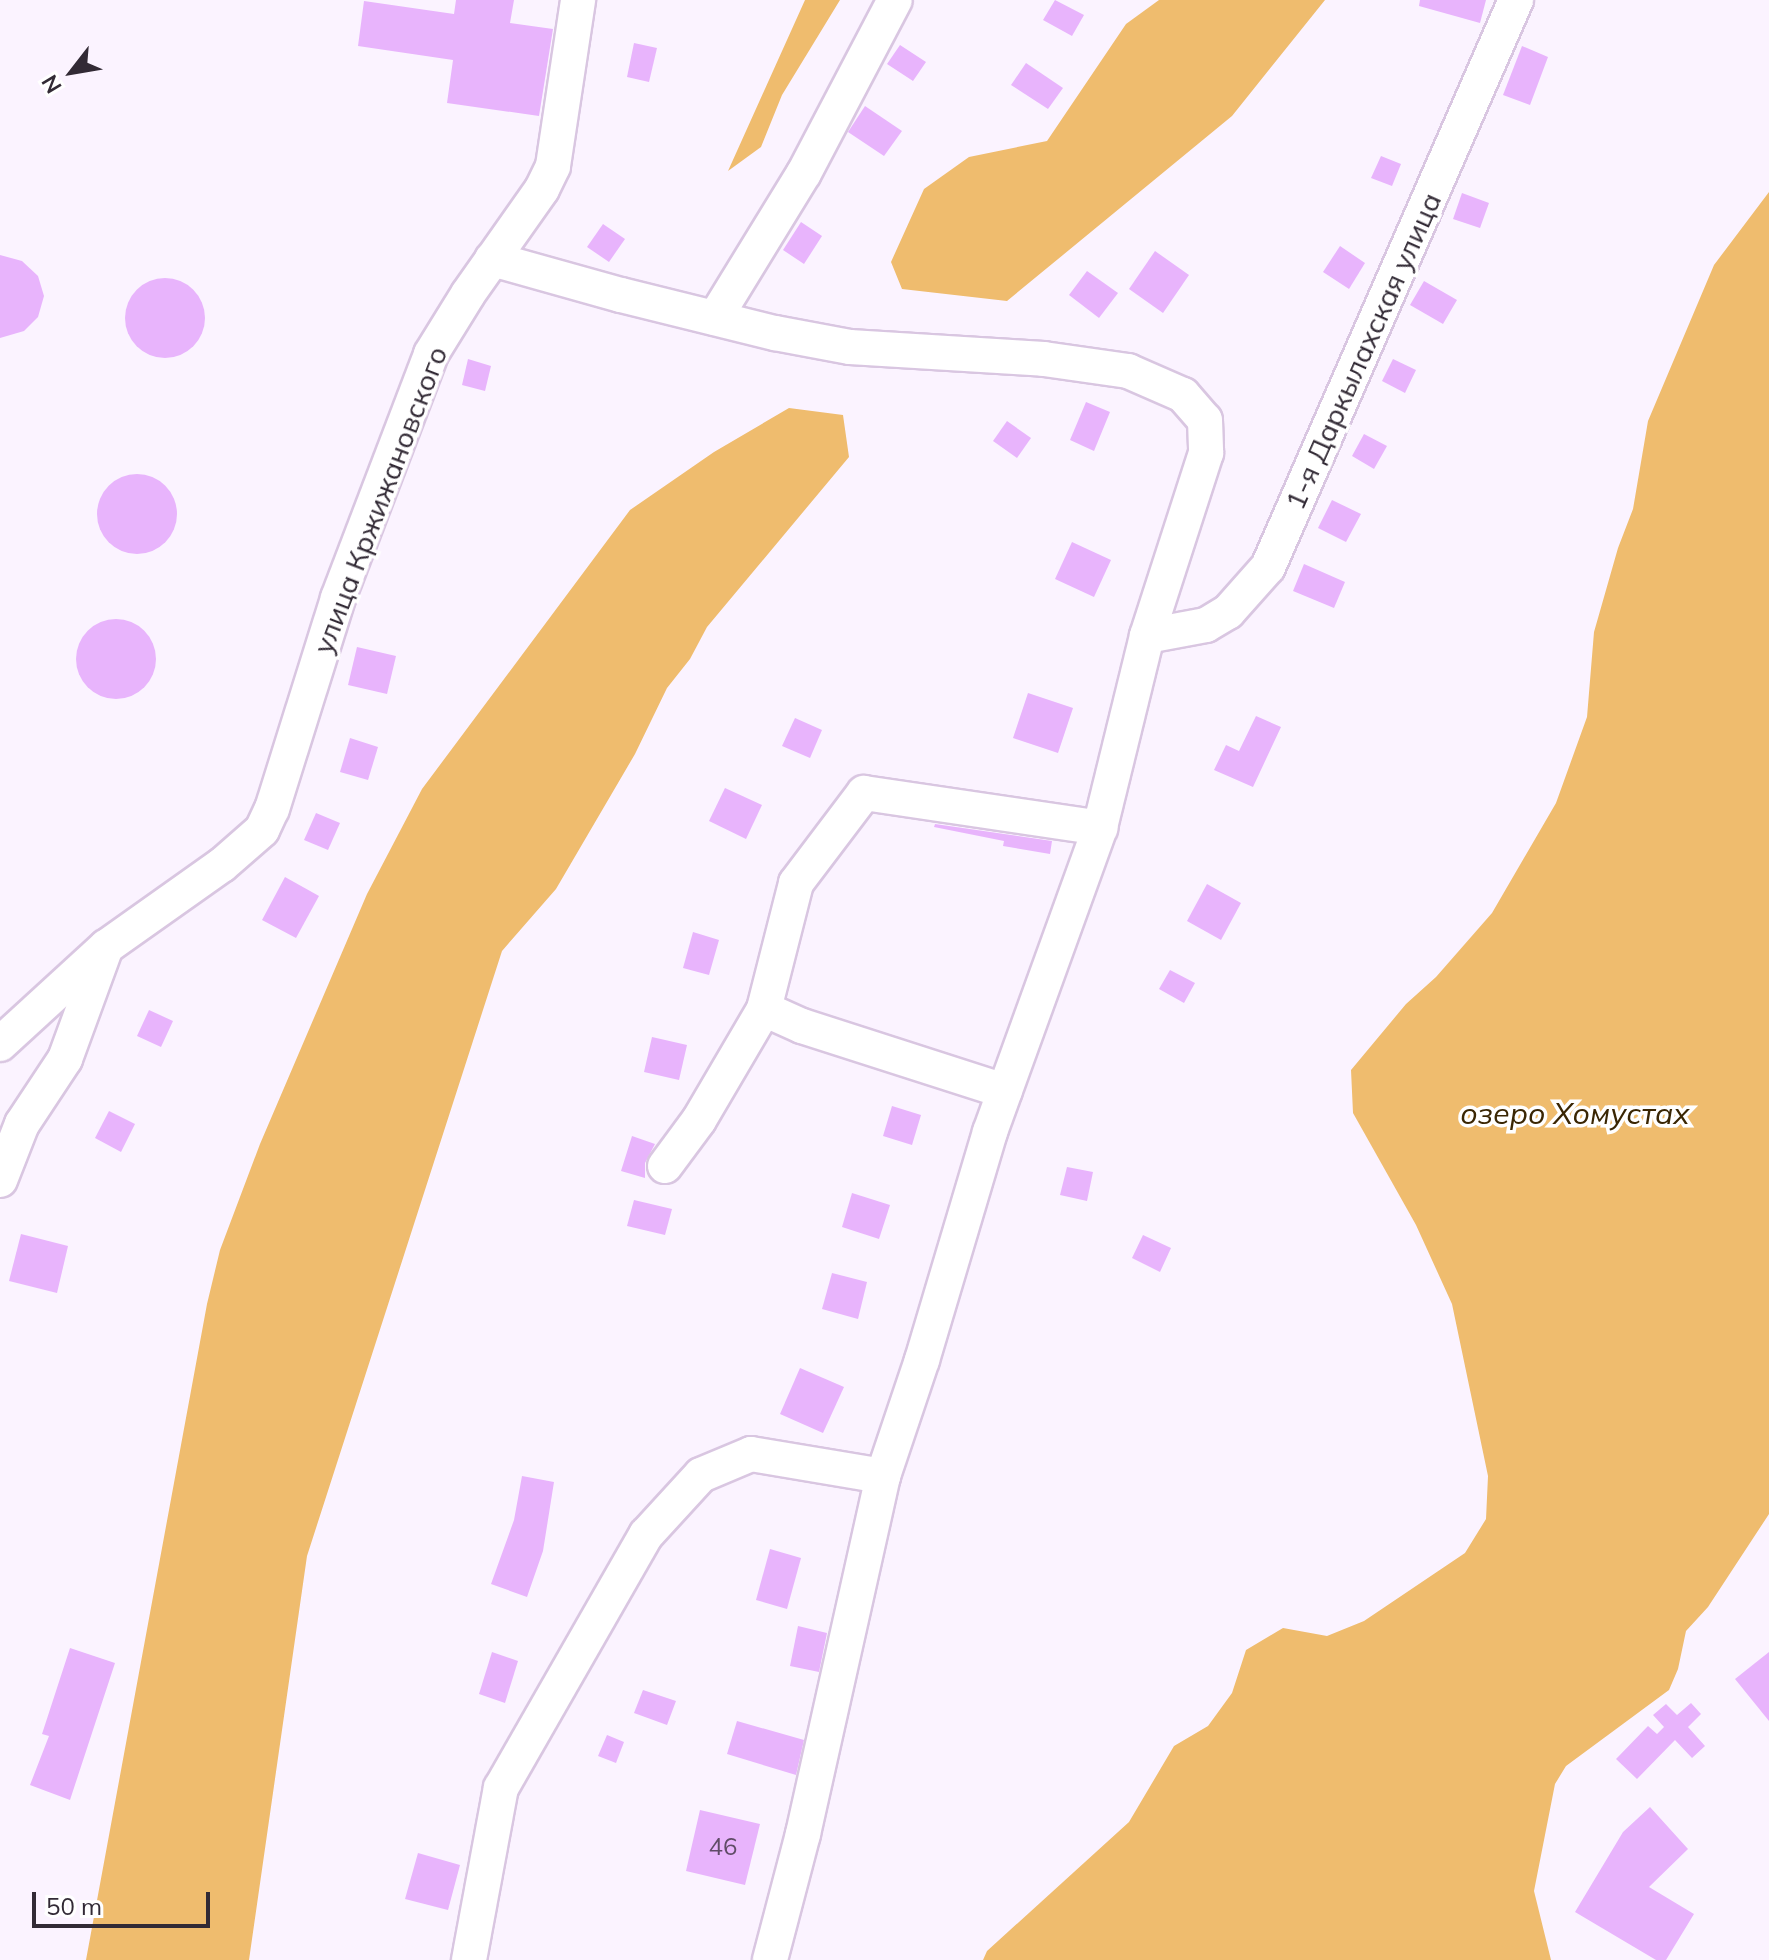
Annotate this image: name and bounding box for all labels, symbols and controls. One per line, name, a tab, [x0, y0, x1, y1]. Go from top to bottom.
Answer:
north arrow	[32, 32, 112, 112]
text: N	[35, 70, 68, 99]
street label: 1-я Даркылахская улица	[1278, 187, 1448, 515]
street label: улица Кржижановского	[306, 342, 454, 658]
water label: озеро Хомустах	[1460, 1095, 1690, 1131]
house number: 46	[709, 1833, 737, 1861]
scale bar	[36, 1876, 214, 1926]
text: 50 m	[46, 1891, 102, 1921]

